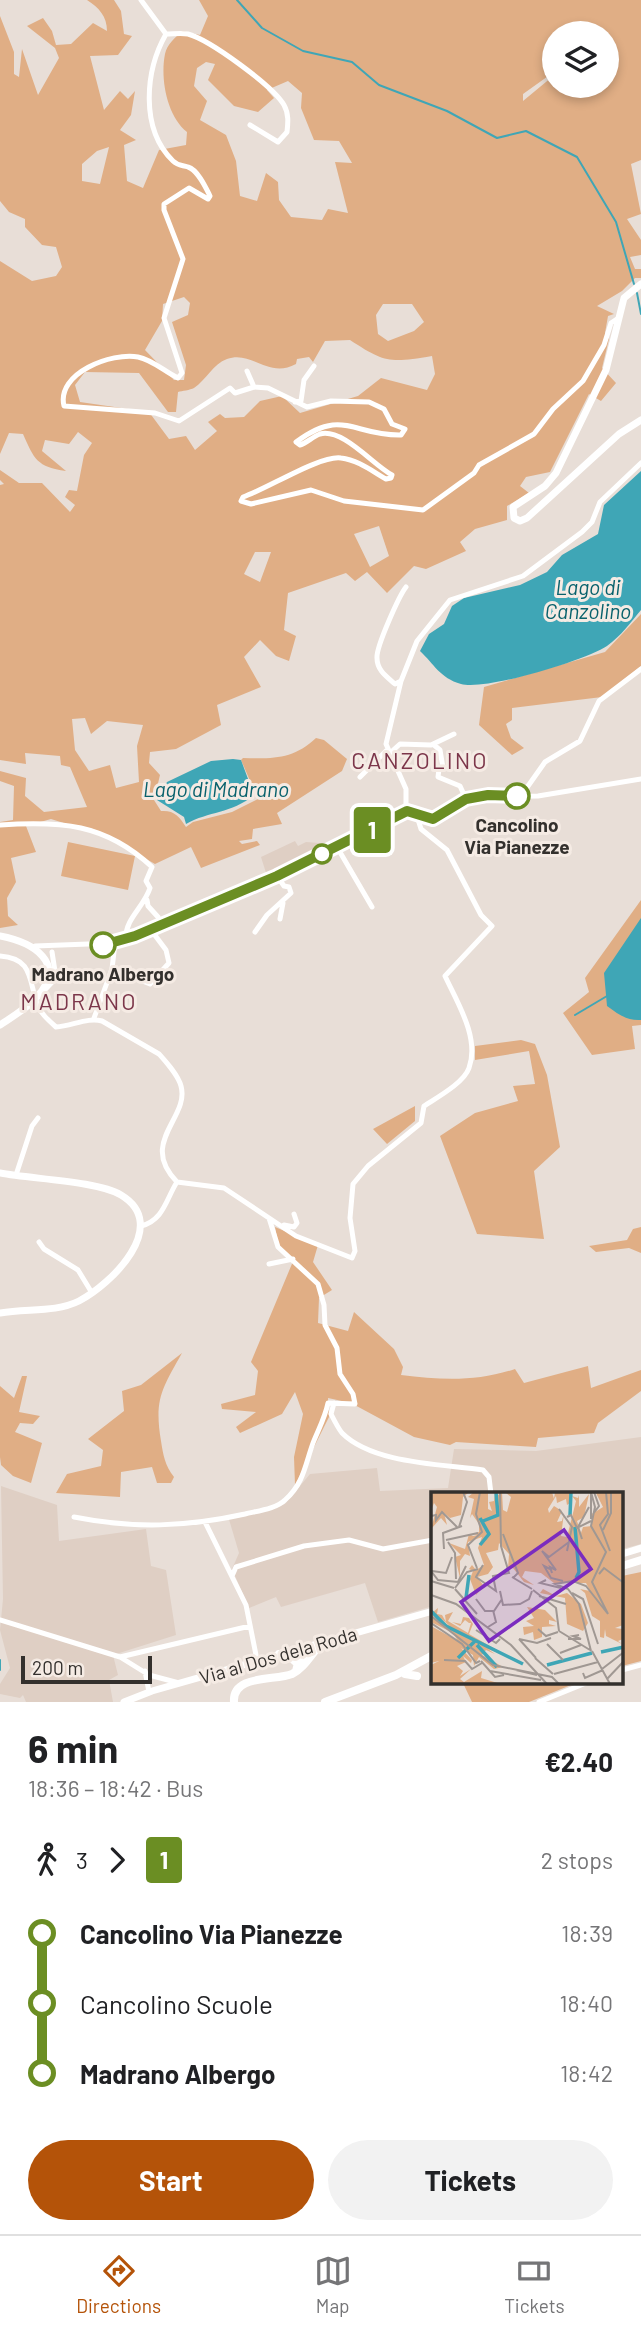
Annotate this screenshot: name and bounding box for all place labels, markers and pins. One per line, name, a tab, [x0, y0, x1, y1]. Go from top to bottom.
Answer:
marker: Cancolino Via Pianezze	[504, 783, 530, 809]
place label: Cancolino Via Pianezze	[464, 813, 570, 858]
unlabelled marker	[312, 844, 332, 864]
marker: Madrano Albergo	[90, 932, 116, 958]
place label: Madrano Albergo	[32, 962, 174, 985]

